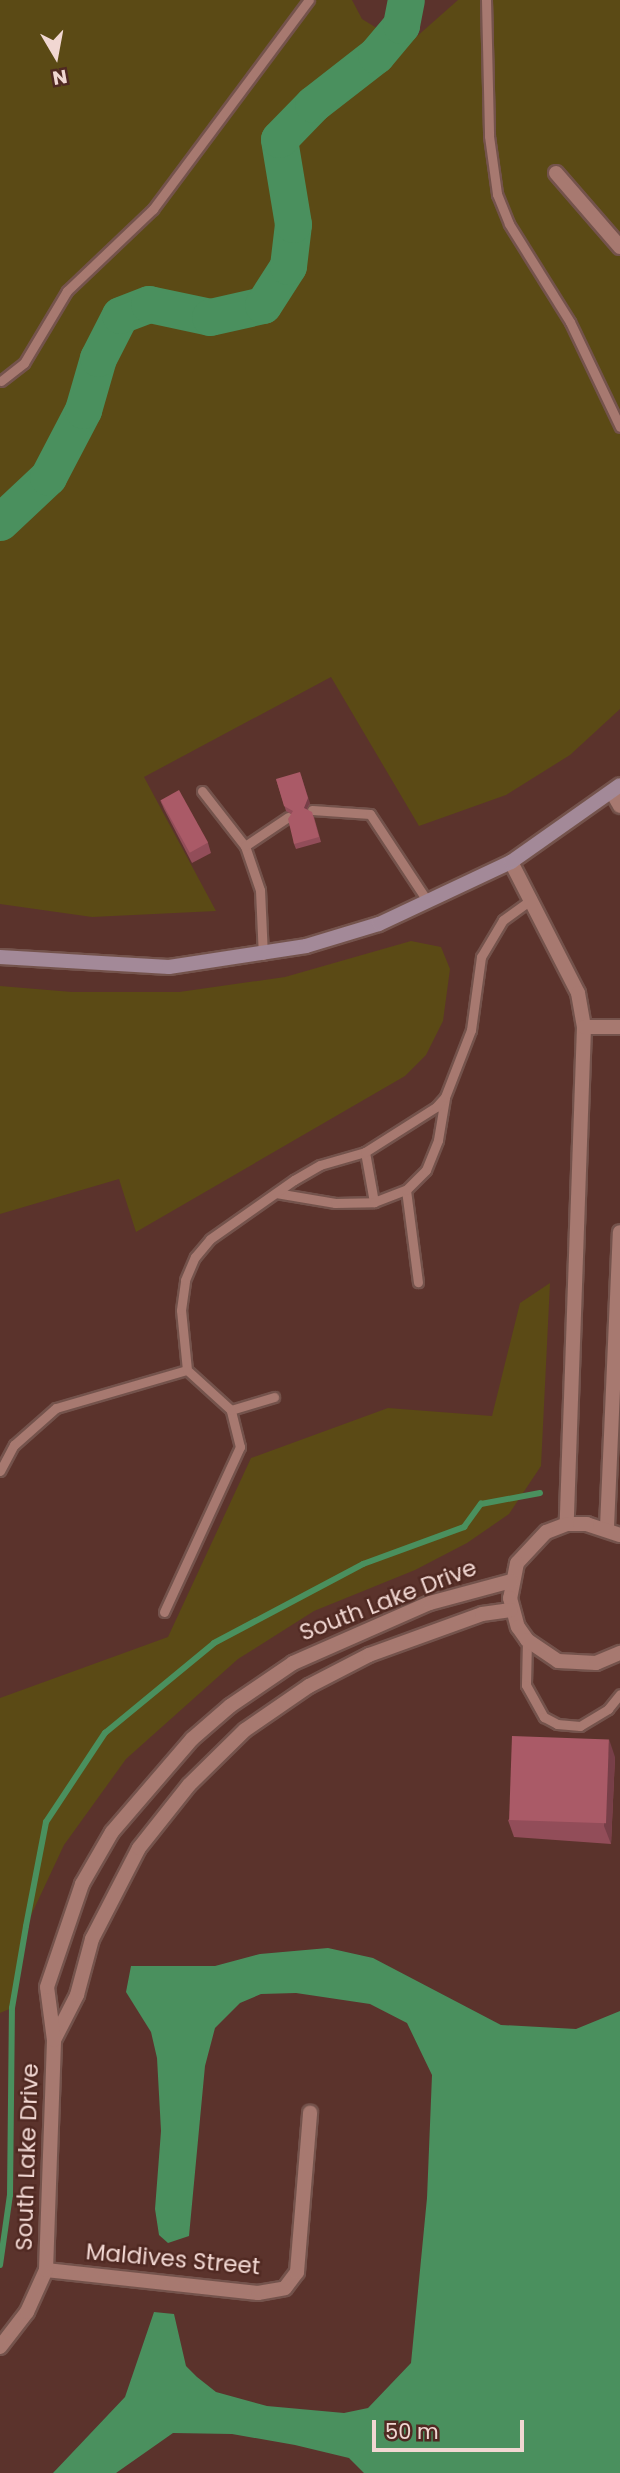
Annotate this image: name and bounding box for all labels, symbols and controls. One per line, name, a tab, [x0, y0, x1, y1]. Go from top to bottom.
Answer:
north arrow	[21, 21, 91, 91]
text: N	[50, 63, 69, 92]
street label: South Lake Drive	[296, 1554, 480, 1646]
street label: South Lake Drive	[10, 2063, 44, 2251]
street label: Maldives Street	[85, 2238, 261, 2280]
scale bar	[375, 2406, 527, 2450]
text: 50 m	[385, 2417, 439, 2446]

